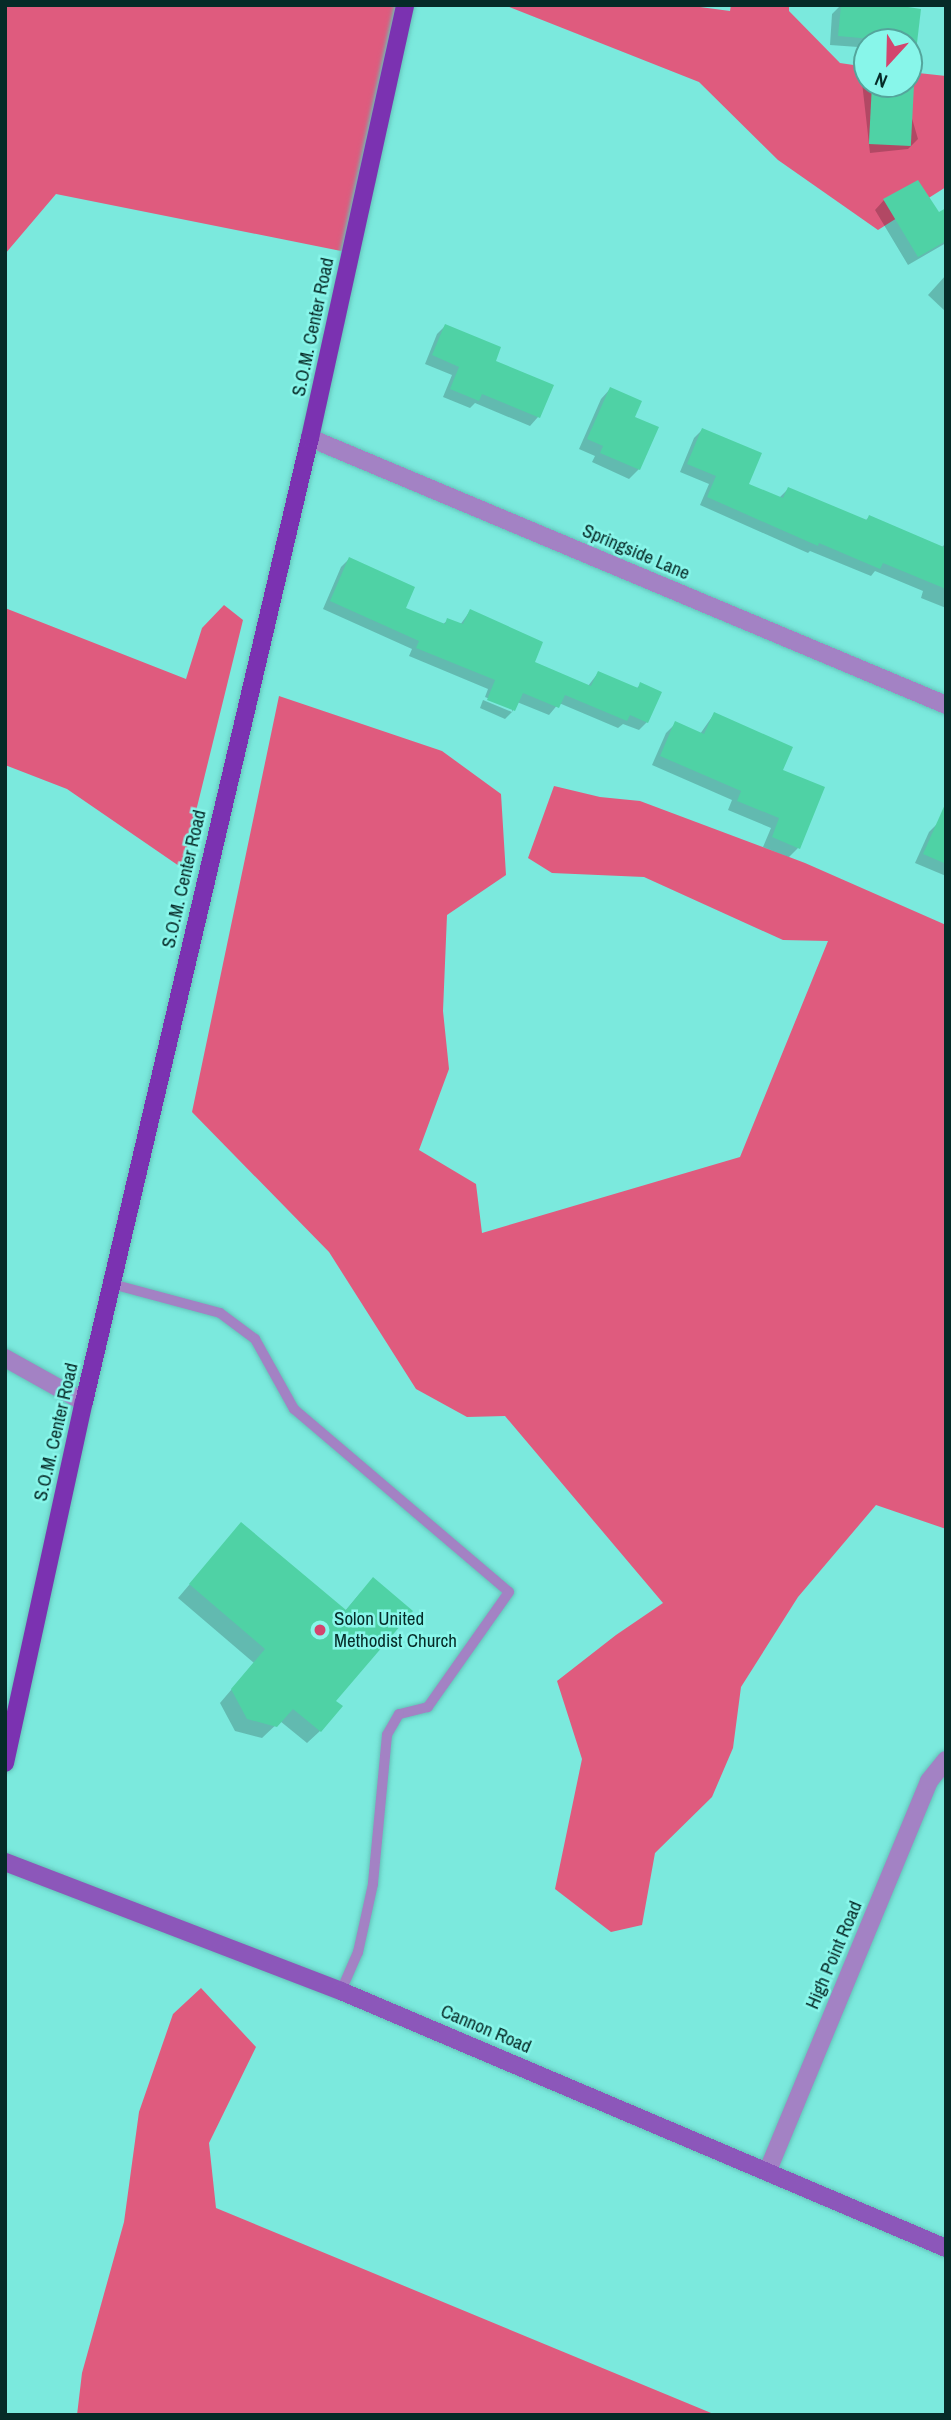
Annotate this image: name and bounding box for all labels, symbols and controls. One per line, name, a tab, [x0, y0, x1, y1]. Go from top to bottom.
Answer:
north arrow	[853, 28, 923, 98]
text: N	[871, 66, 891, 95]
street label: S.O.M. Center Road	[287, 256, 339, 398]
street label: Springside Lane	[579, 519, 693, 585]
street label: S.O.M. Center Road	[157, 808, 211, 950]
street label: S.O.M. Center Road	[29, 1361, 83, 1503]
place label: Solon United Methodist Church	[334, 1608, 457, 1652]
marker: Solon United Methodist Church	[312, 1622, 328, 1638]
street label: High Point Road	[801, 1898, 867, 2012]
street label: Cannon Road	[437, 2000, 535, 2058]

